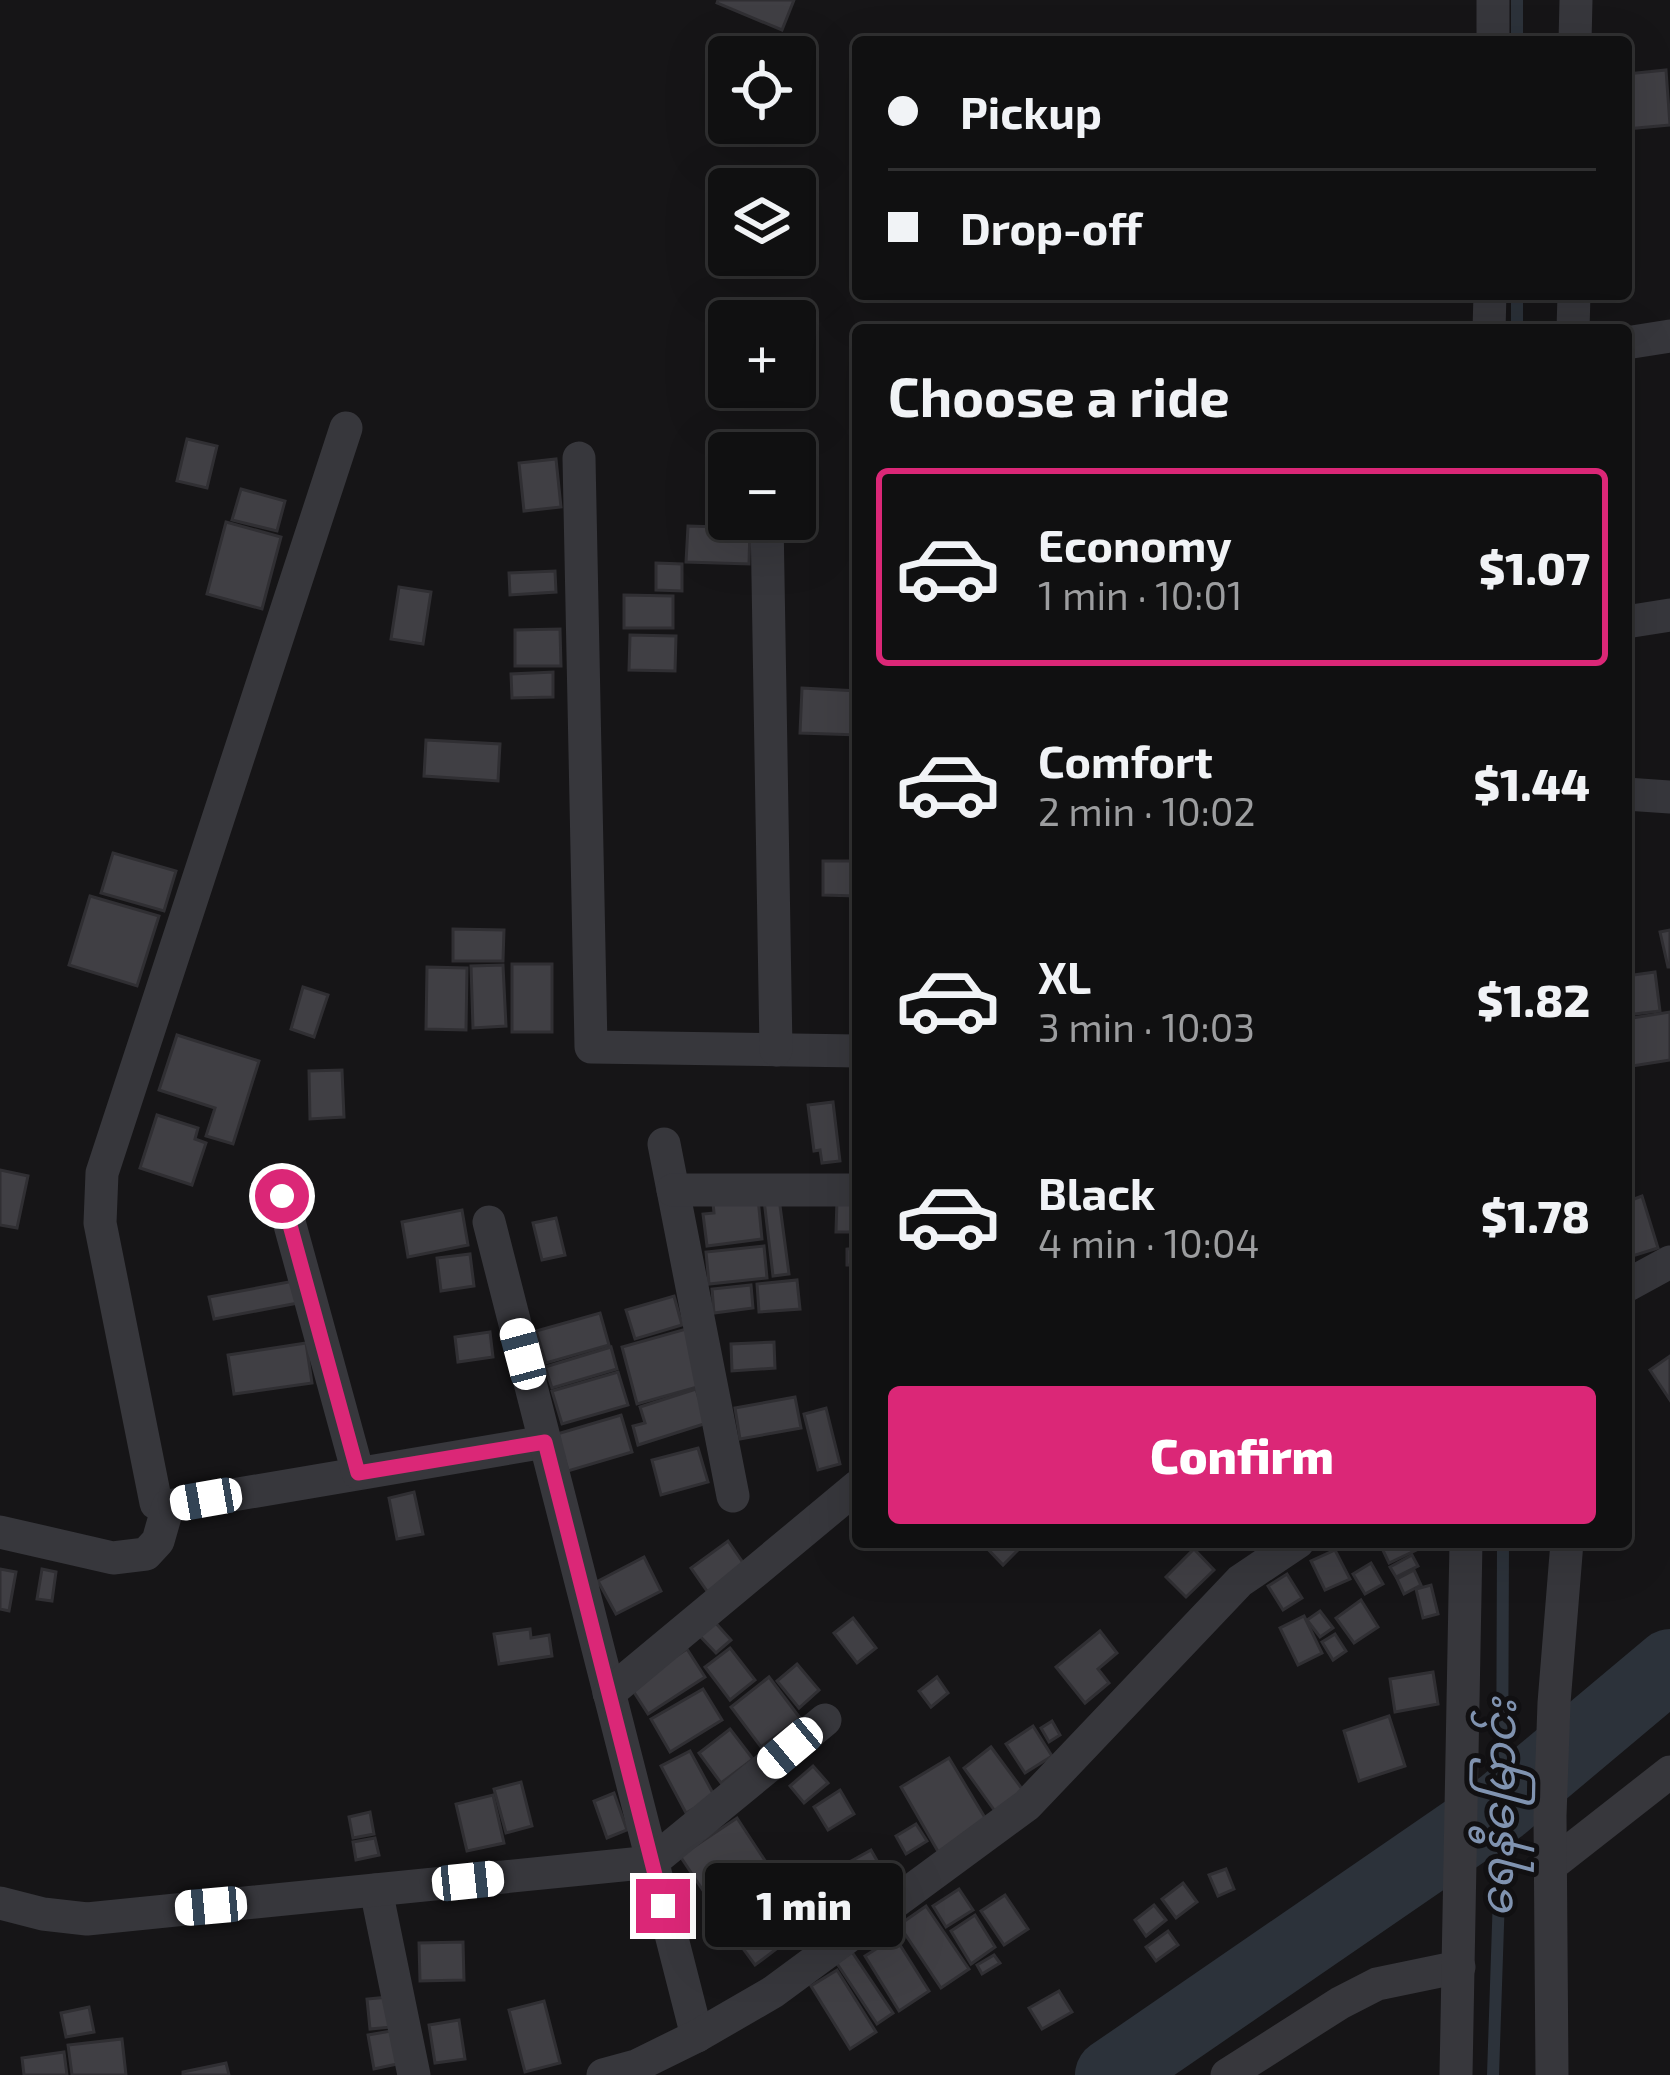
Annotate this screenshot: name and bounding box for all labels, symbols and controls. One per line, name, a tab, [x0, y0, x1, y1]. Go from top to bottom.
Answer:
map controls	[708, 36, 816, 540]
button: locate	[708, 36, 816, 144]
text: Pickup	[960, 84, 1102, 138]
button: layers	[708, 168, 816, 276]
text: Drop-off	[960, 200, 1142, 254]
button: +	[708, 300, 816, 408]
text: Choose a ride	[888, 363, 1230, 428]
button: −	[708, 432, 816, 540]
icon: car	[894, 513, 1002, 621]
text: Economy	[1038, 517, 1232, 571]
text: $1.07	[1479, 540, 1590, 594]
text: 1 min · 10:01	[1038, 571, 1243, 618]
icon: car	[894, 729, 1002, 837]
text: Comfort	[1038, 733, 1213, 787]
text: $1.44	[1474, 756, 1590, 810]
text: 2 min · 10:02	[1038, 787, 1255, 834]
icon: car	[894, 945, 1002, 1053]
text: XL	[1038, 949, 1091, 1003]
text: $1.82	[1477, 972, 1590, 1026]
text: 3 min · 10:03	[1038, 1003, 1255, 1050]
icon: car	[894, 1161, 1002, 1269]
text: Black	[1038, 1165, 1155, 1219]
route start	[255, 1169, 309, 1223]
text: $1.78	[1481, 1188, 1590, 1242]
text: 4 min · 10:04	[1038, 1219, 1260, 1266]
car	[496, 1315, 550, 1393]
button: Confirm	[888, 1386, 1596, 1524]
car	[167, 1475, 245, 1523]
water label: ရေနီမြောင်း	[1466, 1696, 1538, 1918]
car	[751, 1711, 829, 1785]
car	[430, 1859, 506, 1903]
callout: 1 min	[705, 1864, 903, 1948]
route end	[636, 1879, 690, 1933]
text: 1 min	[756, 1881, 852, 1928]
car	[174, 1885, 248, 1927]

